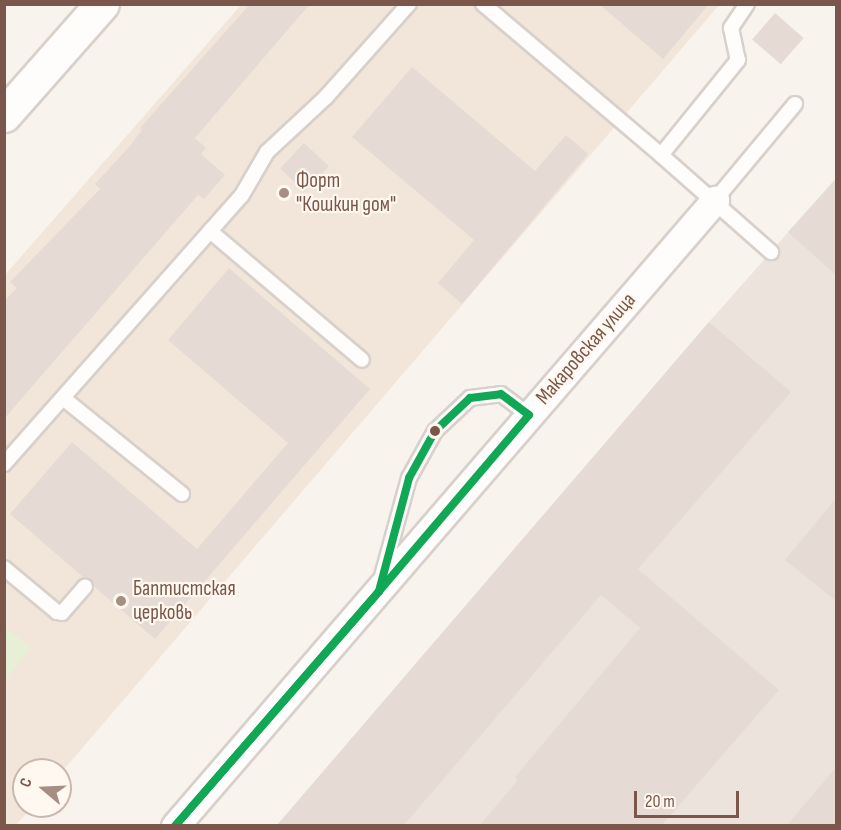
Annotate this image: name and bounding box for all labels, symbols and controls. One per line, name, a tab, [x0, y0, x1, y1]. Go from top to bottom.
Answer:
place label: Форт "Кошкин дом"	[296, 168, 396, 218]
marker: Форт "Кошкин дом"	[277, 186, 291, 200]
street label: Макаровская улица	[531, 288, 641, 410]
unlabelled marker	[429, 425, 441, 437]
place label: Баптистская церковь	[133, 576, 236, 626]
marker: Баптистская церковь	[114, 594, 128, 608]
north arrow	[12, 758, 72, 818]
text: С	[16, 776, 37, 790]
scale bar	[637, 779, 742, 817]
text: 20 m	[645, 791, 675, 812]

